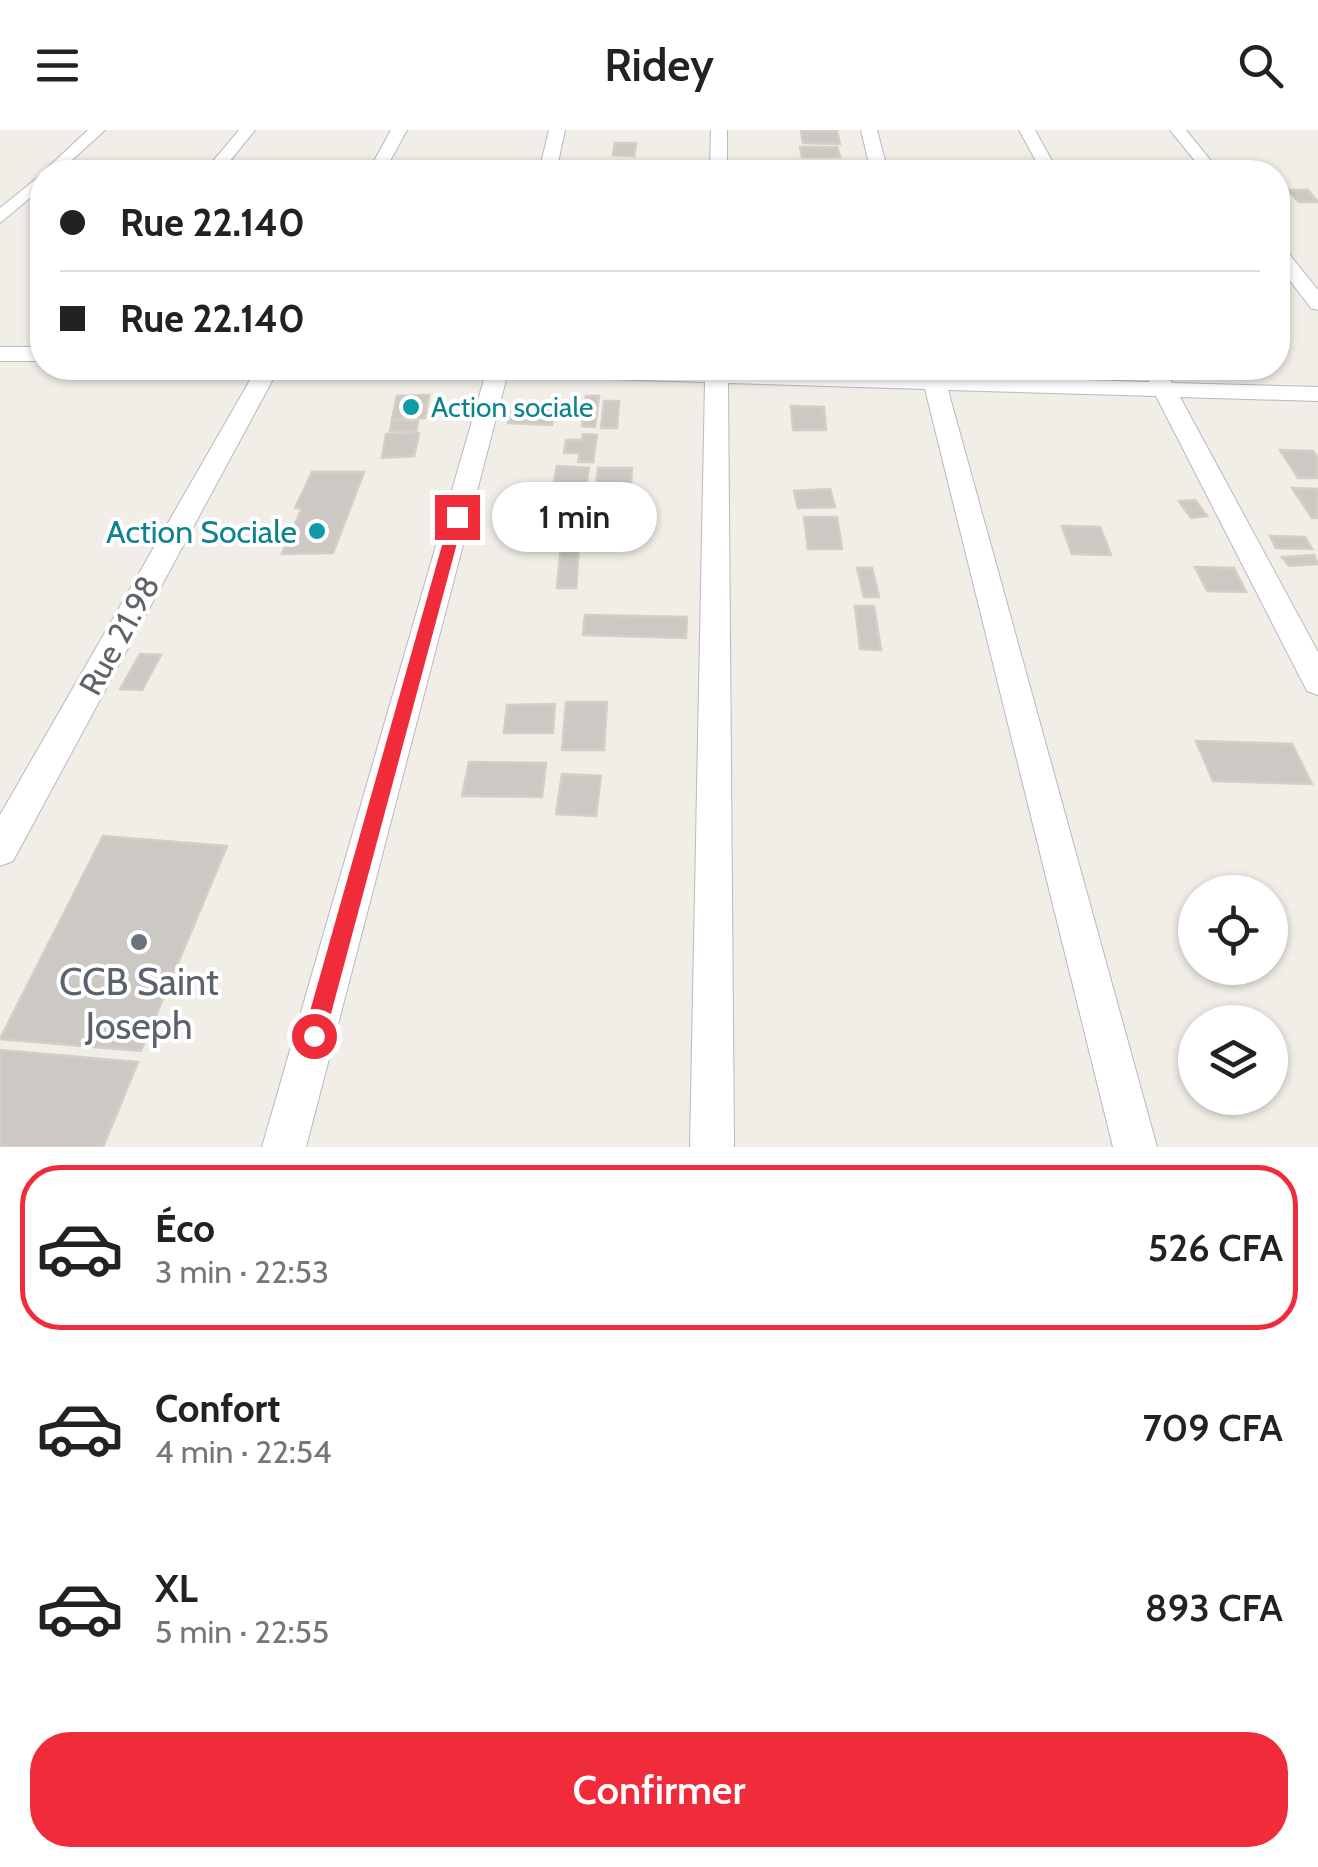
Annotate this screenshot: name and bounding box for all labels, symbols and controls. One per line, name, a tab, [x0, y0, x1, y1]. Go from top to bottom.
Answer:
icon: menu	[30, 38, 85, 93]
text: Ridey	[604, 38, 714, 92]
icon: search	[1233, 38, 1288, 93]
text: Rue 22.140	[120, 199, 305, 246]
text: Rue 22.140	[120, 295, 305, 342]
place label: Action sociale	[431, 390, 593, 424]
marker: Action sociale	[400, 396, 422, 418]
callout: 1 min	[492, 482, 657, 552]
route end	[435, 495, 480, 540]
text: 1 min	[539, 497, 610, 536]
place label: Action Sociale	[106, 512, 297, 551]
marker: Action Sociale	[306, 520, 328, 542]
street label: Rue 21.98	[70, 568, 168, 702]
map controls	[1178, 875, 1288, 1115]
button: locate	[1178, 875, 1288, 985]
marker: CCB Saint Joseph	[128, 931, 150, 953]
place label: CCB Saint Joseph	[59, 958, 219, 1049]
button: layers	[1178, 1005, 1288, 1115]
route start	[292, 1014, 337, 1059]
icon: car	[35, 1203, 125, 1293]
text: Éco	[155, 1205, 215, 1252]
text: 526 CFA	[1148, 1224, 1283, 1271]
text: 3 min · 22:53	[155, 1252, 329, 1291]
icon: car	[35, 1383, 125, 1473]
text: Confort	[155, 1385, 280, 1432]
text: 709 CFA	[1143, 1404, 1283, 1451]
text: 4 min · 22:54	[155, 1432, 331, 1471]
icon: car	[35, 1563, 125, 1653]
text: XL	[155, 1565, 198, 1612]
text: 893 CFA	[1145, 1584, 1283, 1631]
text: 5 min · 22:55	[155, 1612, 329, 1651]
button: Confirmer	[30, 1732, 1288, 1847]

